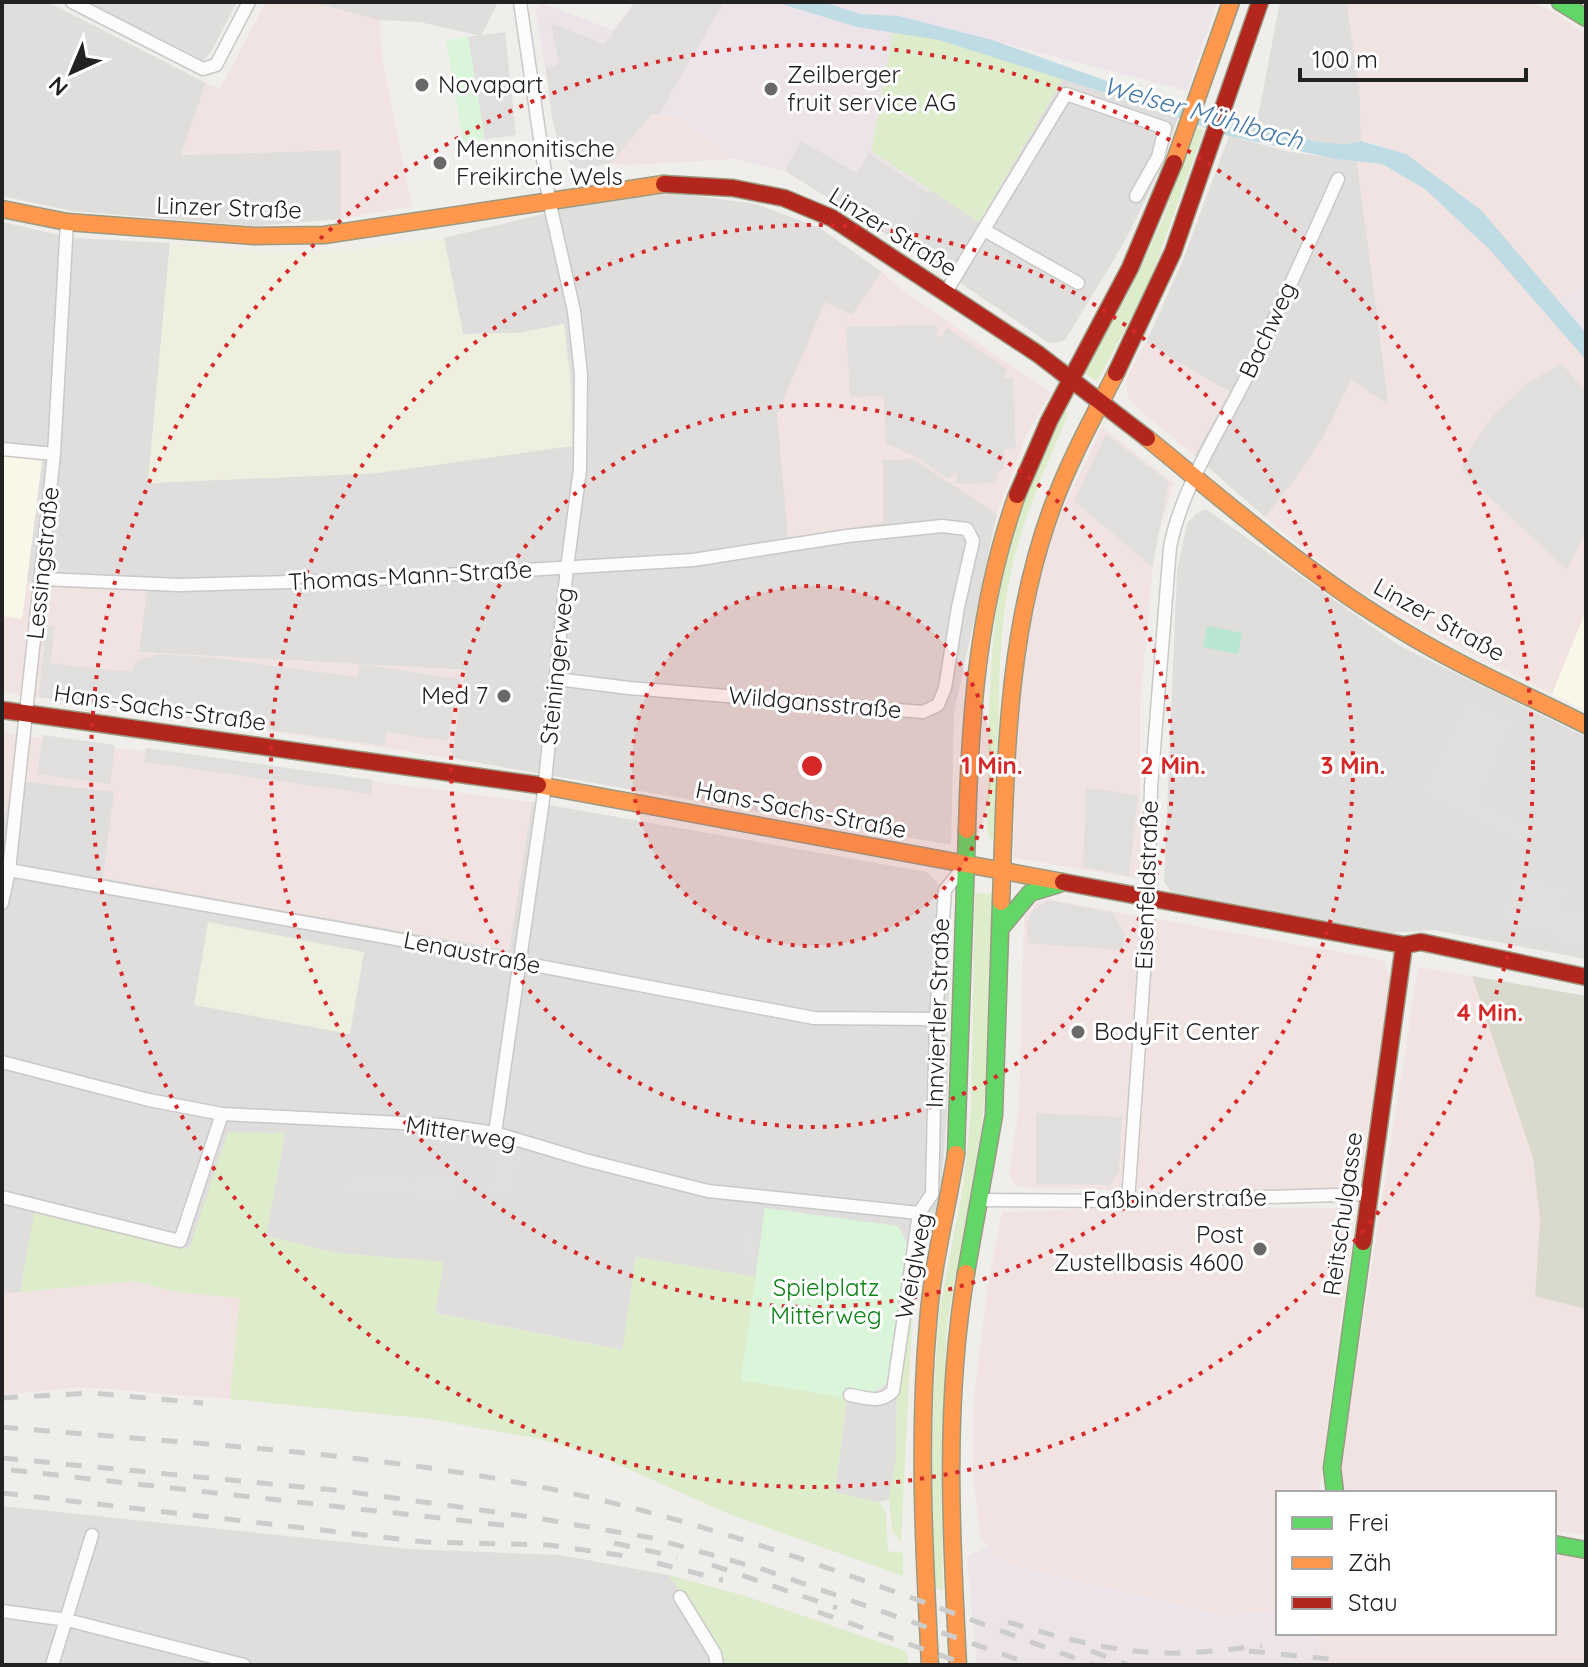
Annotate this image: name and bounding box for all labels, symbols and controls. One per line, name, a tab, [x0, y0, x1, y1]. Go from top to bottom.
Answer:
north arrow	[32, 32, 112, 112]
scale bar	[1300, 32, 1526, 82]
text: 100 m	[1312, 44, 1378, 74]
place label: Zeilberger fruit service AG	[787, 59, 956, 117]
water label: Welser Mühlbach	[1099, 68, 1308, 157]
place label: Novapart	[438, 69, 544, 99]
text: N	[43, 71, 74, 102]
marker: Novapart	[413, 76, 431, 94]
marker: Zeilberger fruit service AG	[762, 80, 780, 98]
place label: Mennonitische Freikirche Wels	[456, 133, 623, 191]
marker: Mennonitische Freikirche Wels	[431, 154, 449, 172]
street label: Linzer Straße	[824, 180, 963, 282]
street label: Linzer Straße	[156, 189, 302, 225]
street label: Bachweg	[1232, 277, 1302, 382]
street label: Lessingstraße	[19, 485, 65, 641]
street label: Thomas-Mann-Straße	[287, 554, 533, 596]
street label: Linzer Straße	[1369, 571, 1510, 668]
street label: Steiningerweg	[533, 586, 579, 746]
street label: Hans-Sachs-Straße	[52, 677, 268, 737]
street label: Wildgansstraße	[727, 679, 903, 725]
place label: Med 7	[421, 680, 488, 710]
marker: Med 7	[495, 687, 513, 705]
text: 1 Min.	[961, 750, 1023, 780]
text: 2 Min.	[1140, 750, 1206, 780]
text: 3 Min.	[1320, 750, 1386, 780]
centre of rings	[798, 752, 826, 780]
street label: Hans-Sachs-Straße	[693, 774, 909, 844]
street label: Eisenfeldstraße	[1128, 800, 1164, 970]
street label: Innviertler Straße	[919, 917, 955, 1109]
street label: Lenaustraße	[401, 924, 543, 980]
text: 4 Min.	[1457, 997, 1523, 1027]
place label: BodyFit Center	[1094, 1016, 1260, 1046]
marker: BodyFit Center	[1069, 1023, 1087, 1041]
street label: Mitterweg	[404, 1108, 519, 1156]
street label: Reitschulgasse	[1316, 1130, 1368, 1298]
street label: Faßbinderstraße	[1083, 1181, 1267, 1215]
street label: Weiglweg	[888, 1210, 938, 1322]
place label: Post Zustellbasis 4600	[1054, 1219, 1244, 1277]
marker: Post Zustellbasis 4600	[1251, 1240, 1269, 1258]
park label: Spielplatz Mitterweg	[770, 1272, 882, 1330]
legend	[1276, 1491, 1556, 1635]
text: Frei	[1348, 1507, 1389, 1537]
text: Zäh	[1348, 1547, 1392, 1577]
text: Stau	[1348, 1587, 1398, 1617]

